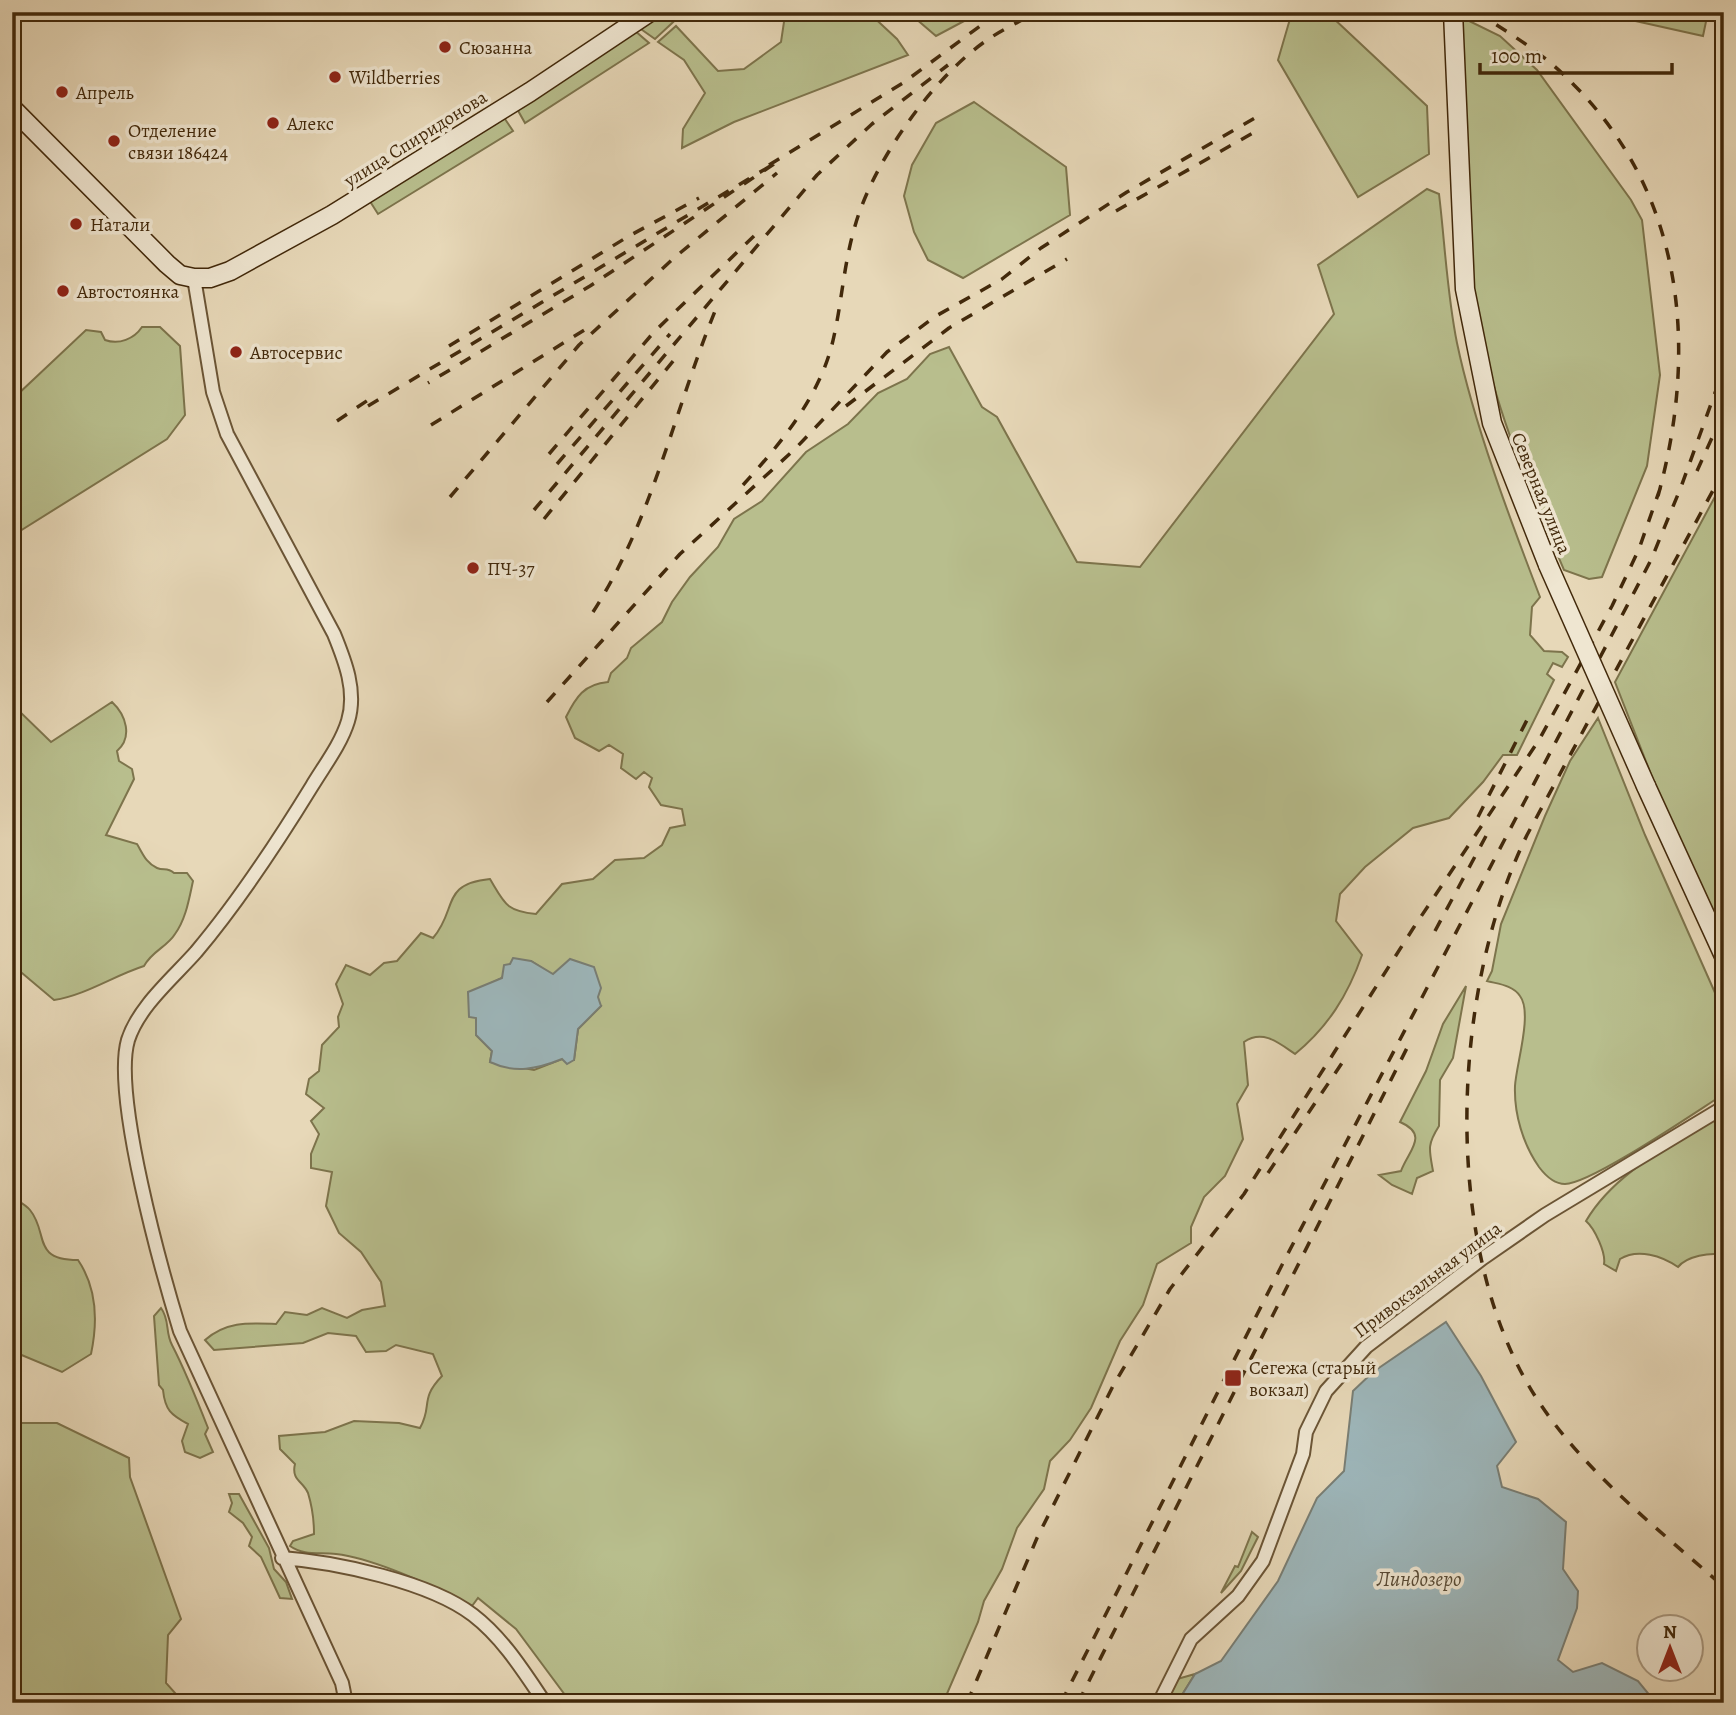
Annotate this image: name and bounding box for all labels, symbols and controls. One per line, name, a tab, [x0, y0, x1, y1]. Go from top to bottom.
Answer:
scale bar	[1480, 32, 1673, 76]
place label: Сюзанна	[459, 35, 532, 61]
marker: Сюзанна	[437, 39, 453, 55]
text: 100 m	[1491, 42, 1542, 70]
place label: Wildberries	[348, 65, 440, 91]
marker: Wildberries	[327, 69, 343, 85]
place label: Апрель	[75, 80, 134, 106]
marker: Апрель	[54, 84, 70, 100]
street label: улица Спиридонова	[338, 84, 492, 194]
place label: Алекс	[286, 111, 334, 137]
marker: Алекс	[265, 115, 281, 131]
place label: Отделение связи 186424	[128, 118, 229, 166]
marker: Отделение связи 186424	[106, 133, 122, 149]
place label: Натали	[90, 212, 150, 238]
marker: Натали	[68, 216, 84, 232]
place label: Автостоянка	[76, 279, 179, 305]
marker: Автостоянка	[55, 283, 71, 299]
place label: Автосервис	[249, 340, 343, 366]
marker: Автосервис	[228, 344, 244, 360]
street label: Северная улица	[1505, 429, 1577, 558]
place label: ПЧ-37	[487, 556, 534, 582]
marker: ПЧ-37	[465, 560, 481, 576]
street label: Привокзальная улица	[1348, 1215, 1507, 1344]
place label: Сегежа (старый вокзал)	[1249, 1355, 1376, 1403]
marker: Сегежа (старый вокзал)	[1223, 1368, 1243, 1388]
water label: Линдозеро	[1375, 1565, 1462, 1593]
north arrow	[1634, 1614, 1704, 1684]
text: N	[1663, 1619, 1677, 1645]

